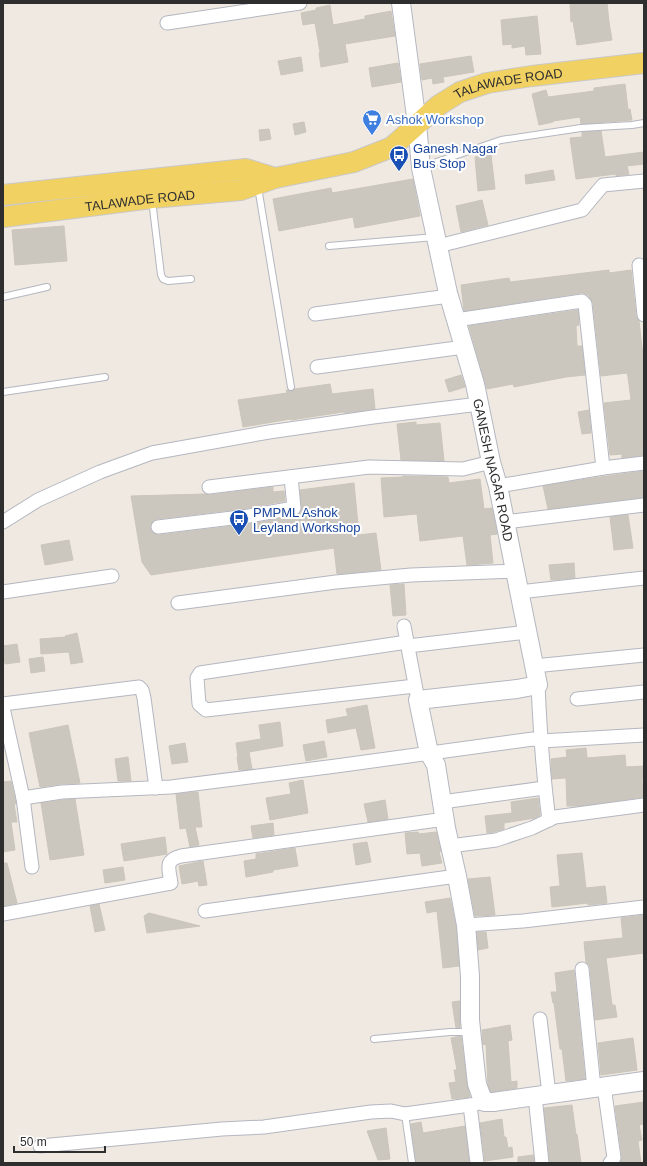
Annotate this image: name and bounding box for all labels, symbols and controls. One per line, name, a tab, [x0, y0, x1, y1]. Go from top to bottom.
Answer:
street label: TALAWADE ROAD	[451, 66, 563, 102]
supermarket icon: Ashok Workshop	[361, 108, 383, 136]
place label: Ashok Workshop	[386, 112, 484, 127]
place label: Ganesh Nagar Bus Stop	[413, 141, 498, 171]
bus stop icon: Ganesh Nagar Bus Stop	[388, 144, 410, 172]
street label: TALAWADE ROAD	[84, 187, 196, 214]
street label: GANESH NAGAR ROAD	[470, 397, 516, 543]
place label: PMPML Ashok Leyland Workshop	[253, 505, 360, 535]
bus stop icon: PMPML Ashok Leyland Workshop	[228, 508, 250, 536]
scale bar	[14, 1128, 105, 1154]
text: 50 m	[20, 1135, 47, 1149]

